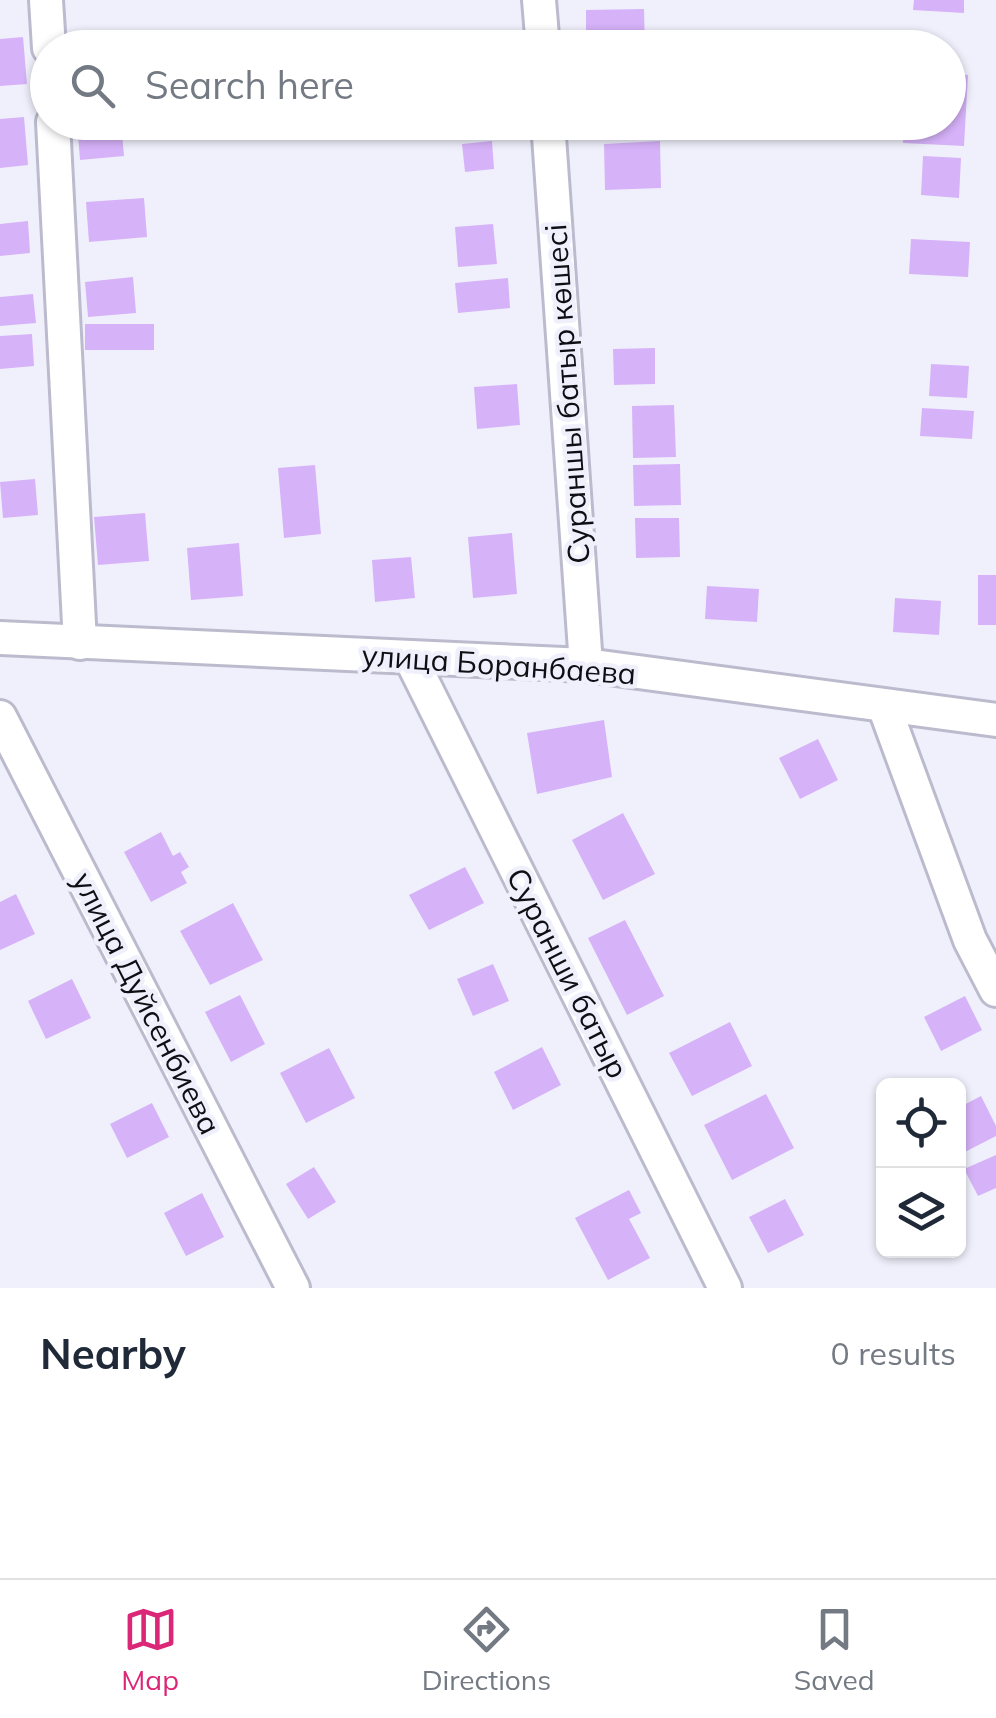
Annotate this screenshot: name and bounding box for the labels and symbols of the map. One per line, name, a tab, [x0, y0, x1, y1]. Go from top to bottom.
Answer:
street label: Сураншы батыр көшесі	[536, 223, 598, 565]
street label: улица Боранбаева	[361, 635, 637, 693]
street label: Суранши батыр	[499, 861, 637, 1085]
street label: улица Дуйсенбиева	[64, 865, 230, 1141]

